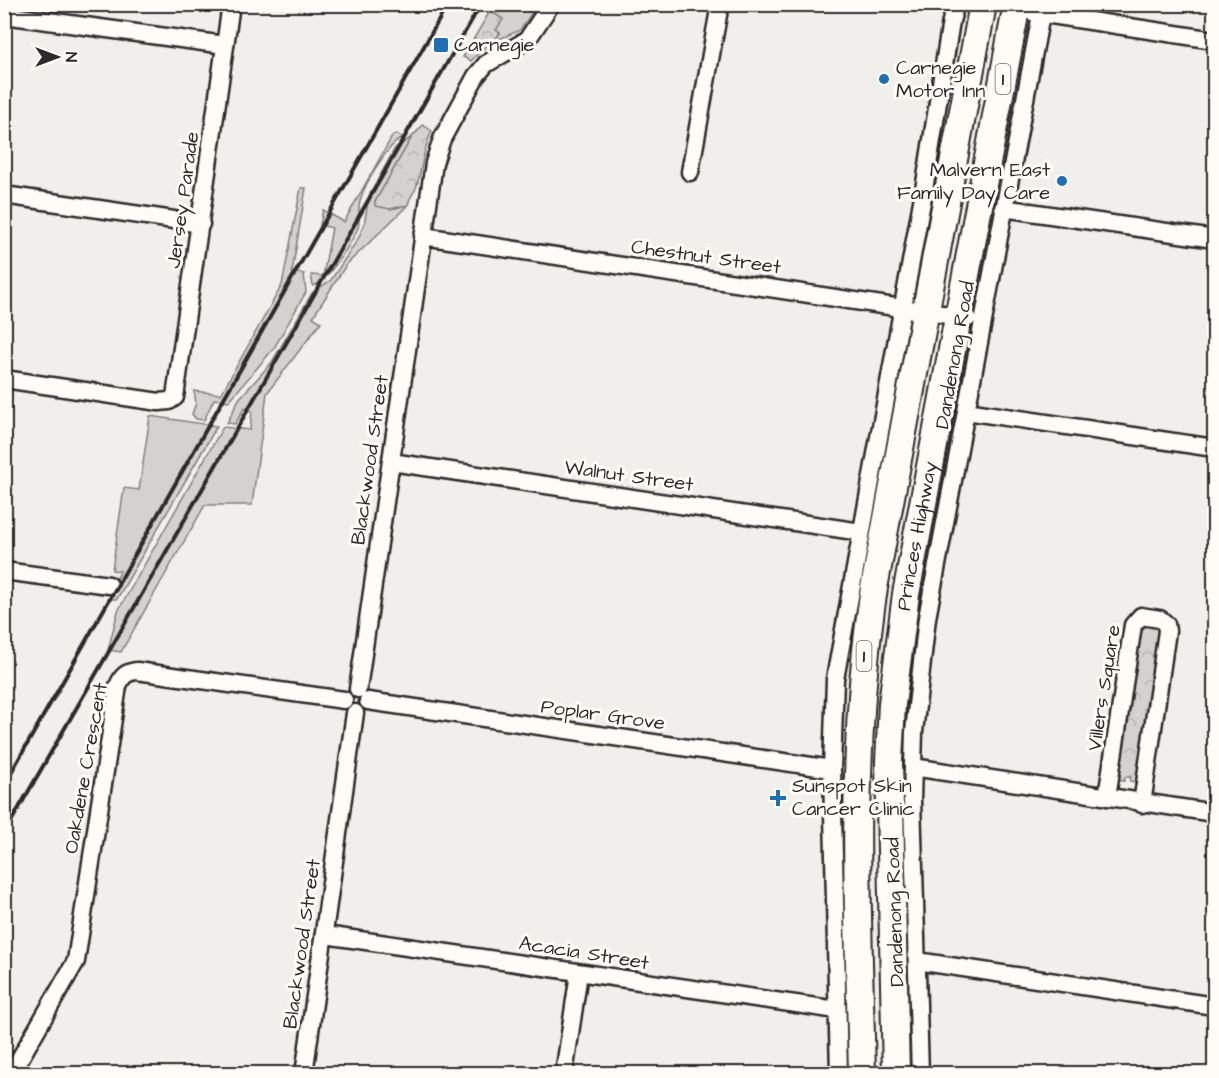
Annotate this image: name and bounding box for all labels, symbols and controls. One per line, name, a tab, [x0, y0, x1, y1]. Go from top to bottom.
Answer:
north arrow	[27, 27, 87, 87]
place label: Carnegie	[454, 31, 535, 60]
marker: Carnegie	[432, 36, 450, 54]
text: N	[60, 52, 82, 62]
place label: Carnegie Motor Inn	[896, 54, 985, 105]
road number: 1	[996, 64, 1010, 94]
marker: Carnegie Motor Inn	[877, 72, 891, 86]
street label: Jersey Parade	[160, 130, 207, 270]
place label: Malvern East Family Day Care	[897, 156, 1050, 208]
marker: Malvern East Family Day Care	[1055, 174, 1069, 188]
street label: Chestnut Street	[629, 233, 783, 281]
street label: Dandenong Road	[928, 279, 983, 431]
street label: Blackwood Street	[344, 373, 396, 547]
street label: Walnut Street	[563, 453, 695, 499]
street label: Princes Highway	[890, 459, 946, 612]
street label: Villers Square	[1080, 623, 1128, 753]
road number: 1	[856, 641, 872, 671]
street label: Oakdene Crescent	[57, 680, 115, 856]
street label: Poplar Grove	[539, 692, 667, 738]
place label: Sunspot Skin Cancer Clinic	[792, 772, 915, 823]
marker: Sunspot Skin Cancer Clinic	[769, 789, 787, 807]
street label: Dandenong Road	[878, 837, 913, 987]
street label: Blackwood Street	[276, 857, 328, 1031]
street label: Acacia Street	[517, 929, 651, 977]

